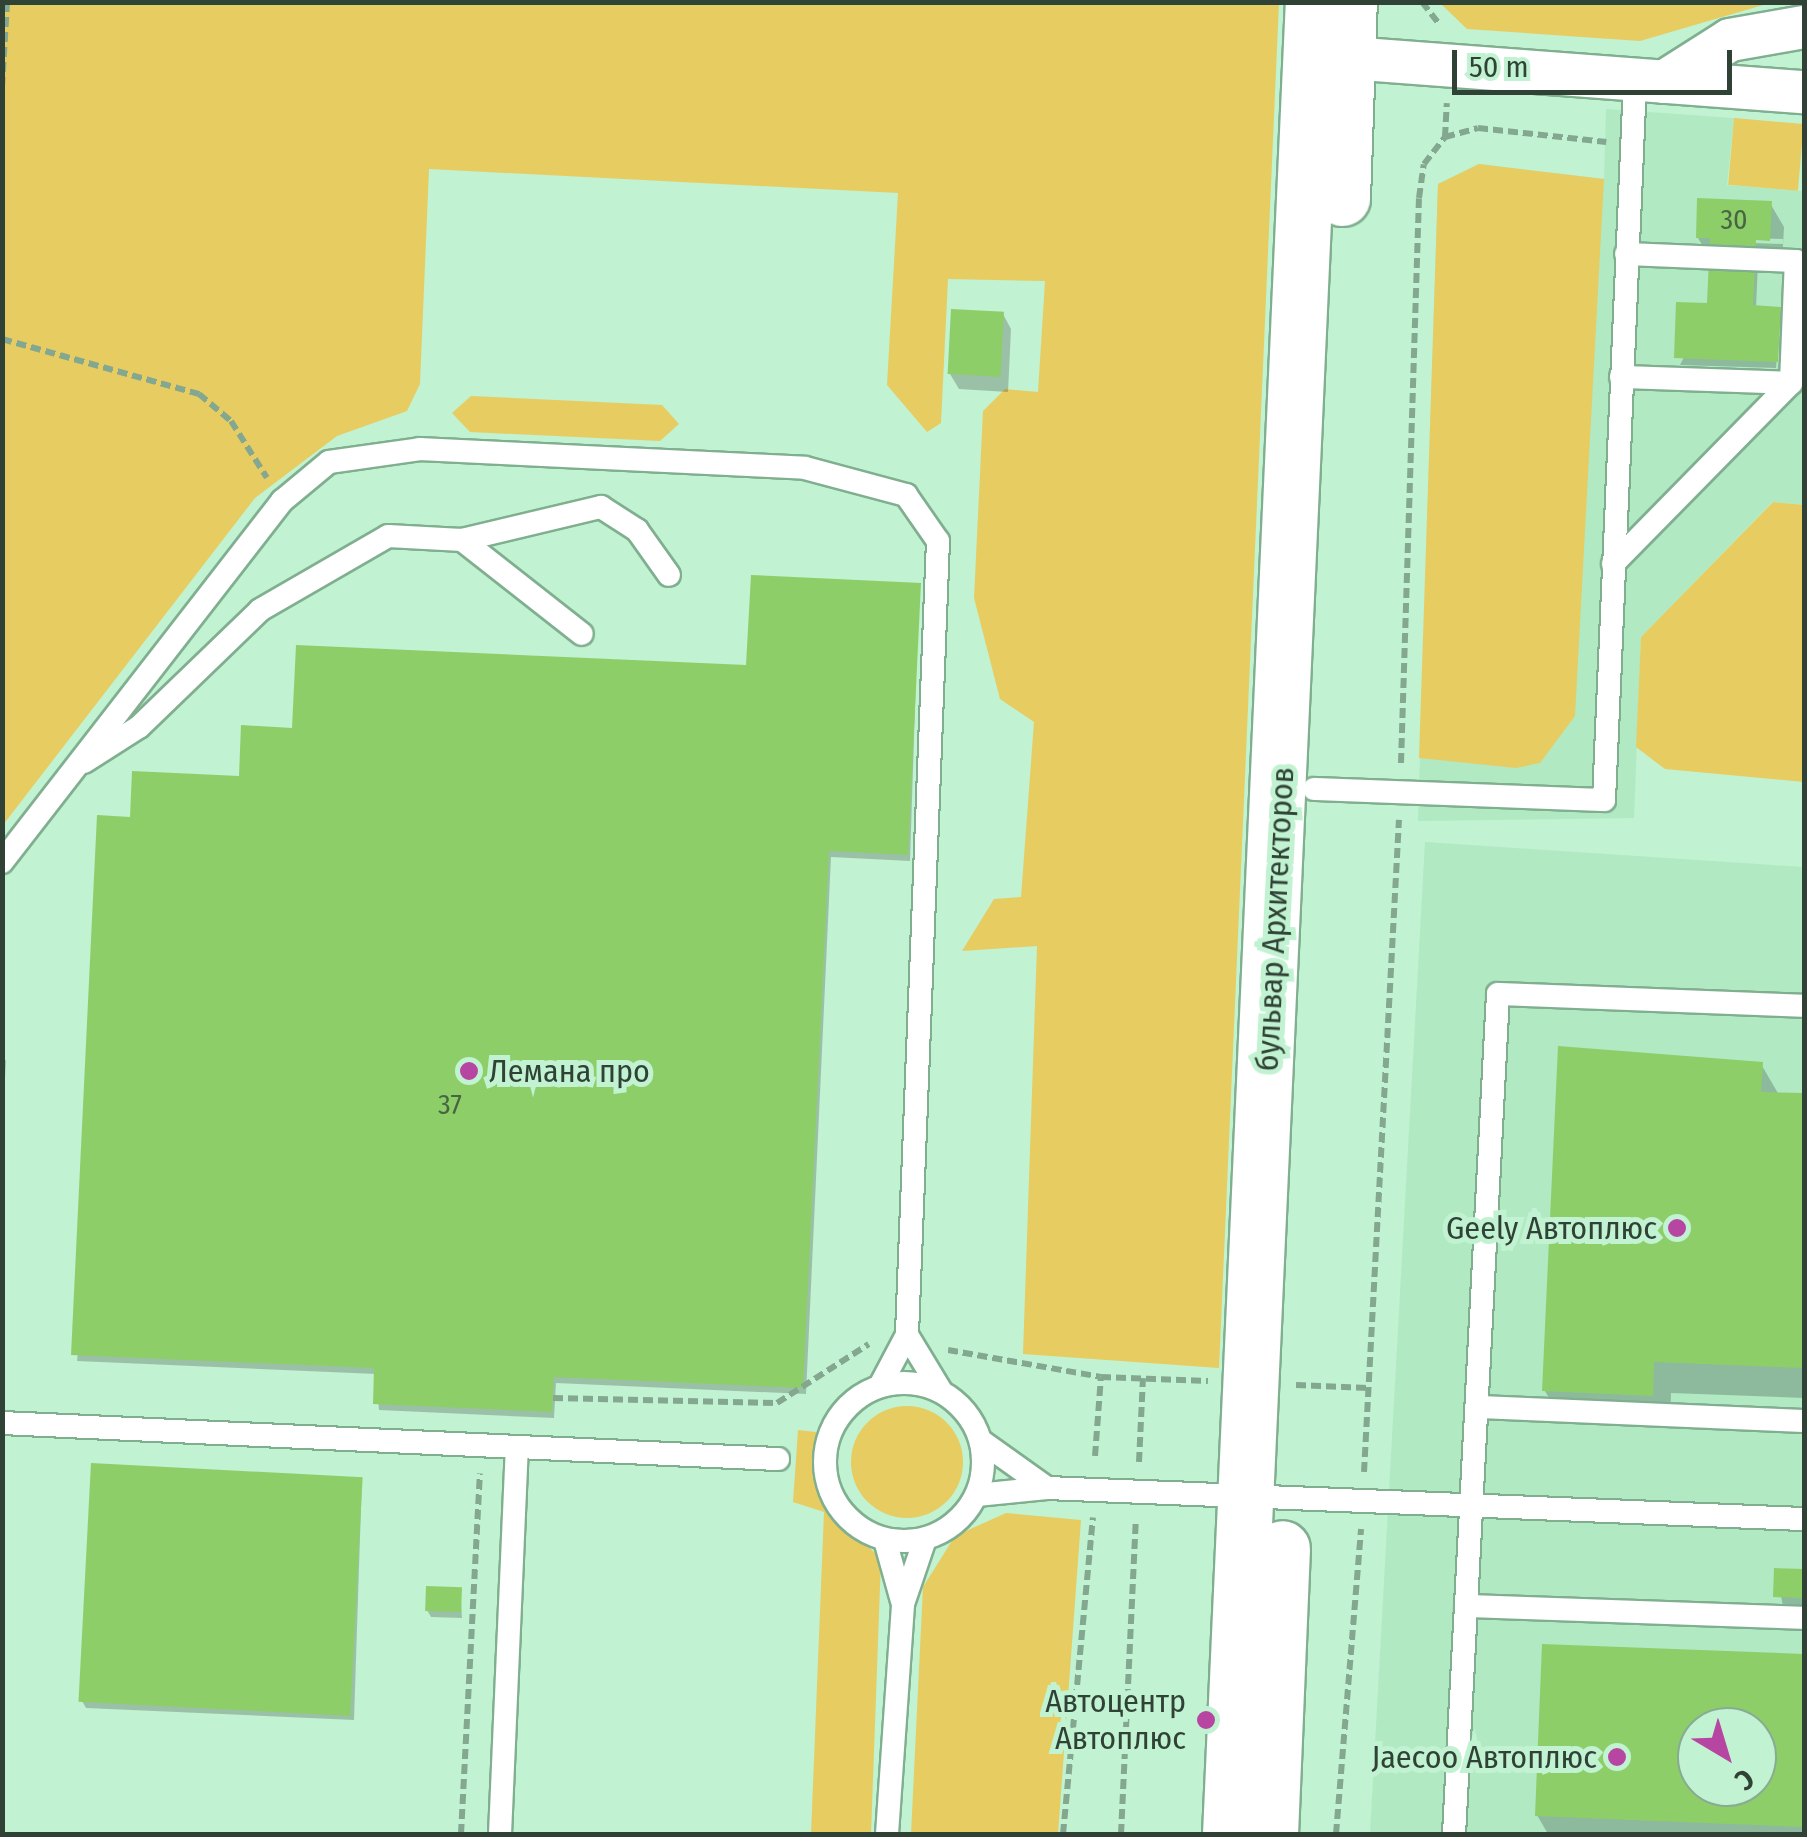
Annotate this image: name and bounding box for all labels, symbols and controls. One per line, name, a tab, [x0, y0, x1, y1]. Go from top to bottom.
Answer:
scale bar	[1457, 30, 1737, 92]
text: 50 m	[1469, 49, 1529, 85]
house number: 30	[1720, 203, 1748, 237]
street label: бульвар Архитекторов	[1248, 766, 1302, 1072]
place label: Лемана про	[489, 1052, 650, 1090]
marker: Лемана про	[458, 1060, 480, 1082]
house number: 37	[438, 1088, 462, 1122]
place label: Geely Автоплюс	[1446, 1209, 1657, 1247]
marker: Geely Автоплюс	[1666, 1217, 1688, 1239]
place label: Автоцентр Автоплюс	[1045, 1683, 1186, 1758]
north arrow	[1677, 1707, 1777, 1807]
marker: Автоцентр Автоплюс	[1195, 1709, 1217, 1731]
place label: Jaecoo Автоплюс	[1371, 1738, 1597, 1776]
marker: Jaecoo Автоплюс	[1606, 1746, 1628, 1768]
text: С	[1729, 1762, 1760, 1797]

